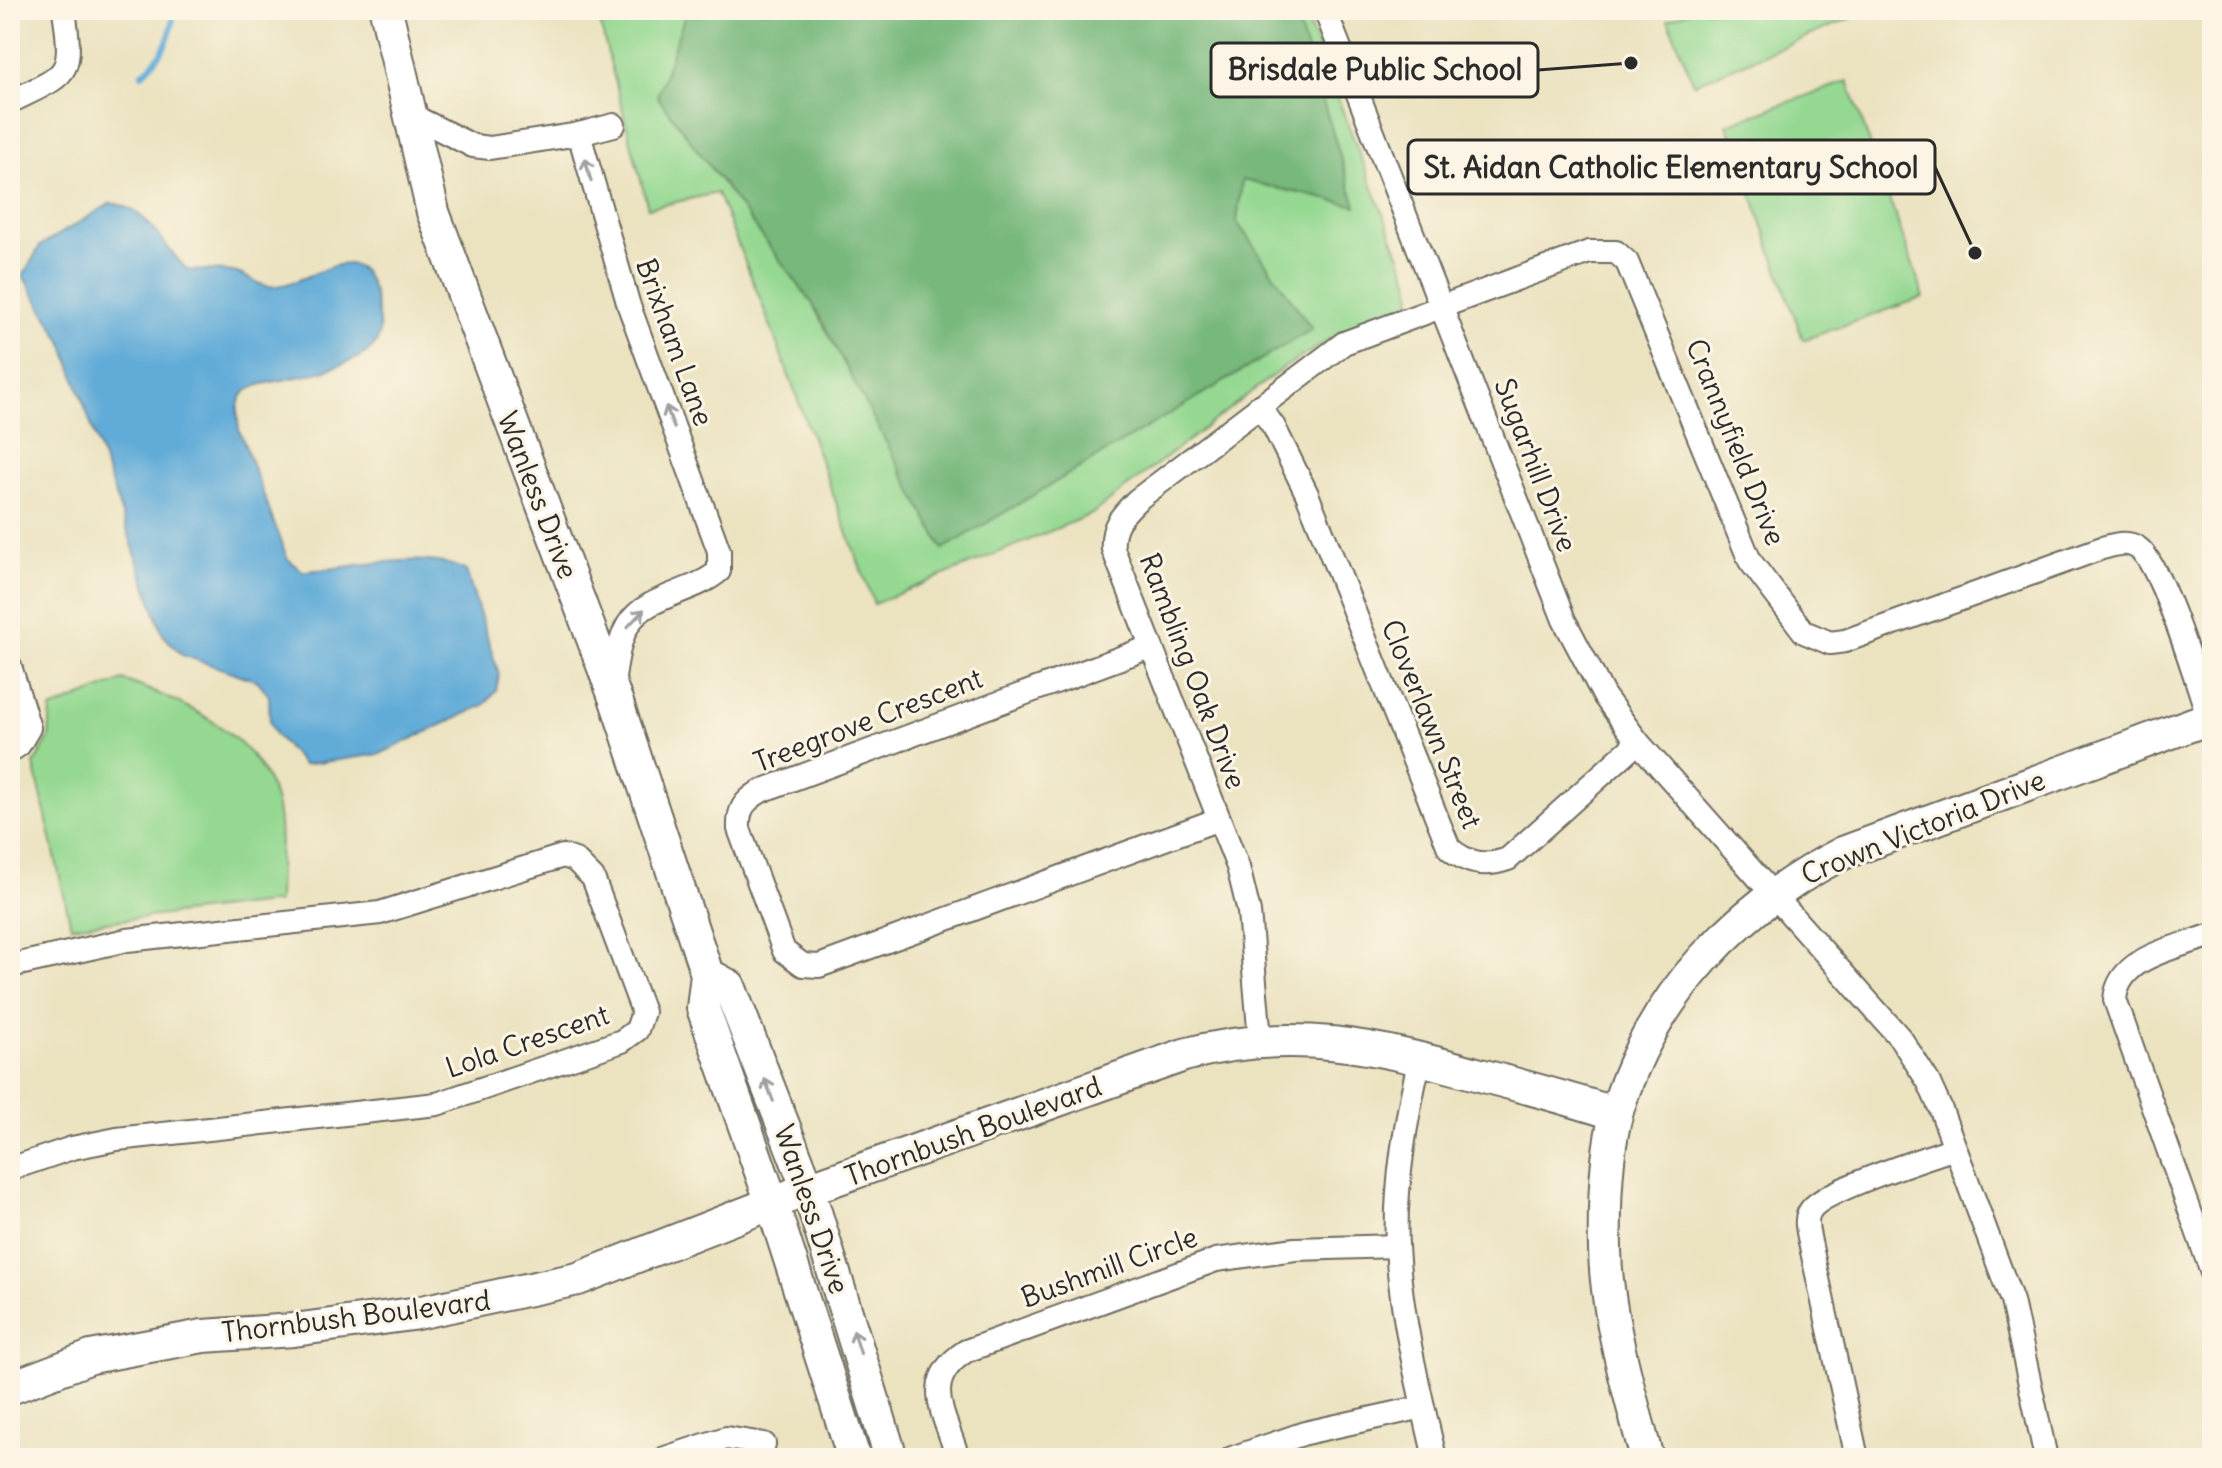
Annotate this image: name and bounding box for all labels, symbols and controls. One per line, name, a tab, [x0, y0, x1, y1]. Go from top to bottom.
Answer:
callout: Brisdale Public School	[1211, 43, 1538, 97]
text: Brisdale Public School	[1228, 50, 1522, 88]
callout: St. Aidan Catholic Elementary School	[1408, 140, 1935, 194]
text: St. Aidan Catholic Elementary School	[1423, 148, 1919, 186]
one-way arrow	[580, 157, 595, 183]
street label: Brixham Lane	[628, 253, 722, 431]
street label: Crannyfield Drive	[1678, 333, 1794, 551]
street label: Sugarhill Drive	[1486, 373, 1586, 557]
one-way arrow	[661, 404, 676, 429]
street label: Wanless Drive	[490, 406, 586, 584]
street label: Rambling Oak Drive	[1131, 548, 1255, 794]
one-way arrow	[627, 608, 646, 628]
street label: Cloverlawn Street	[1374, 614, 1490, 834]
street label: Treegrove Crescent	[748, 660, 988, 780]
street label: Crown Victoria Drive	[1796, 762, 2050, 892]
street label: Lola Crescent	[441, 996, 613, 1086]
street label: Thornbush Boulevard	[840, 1068, 1106, 1194]
one-way arrow	[761, 1078, 775, 1103]
street label: Wanless Drive	[766, 1120, 858, 1298]
street label: Bushmill Circle	[1016, 1218, 1202, 1316]
street label: Thornbush Boulevard	[220, 1282, 492, 1350]
one-way arrow	[849, 1330, 864, 1356]

